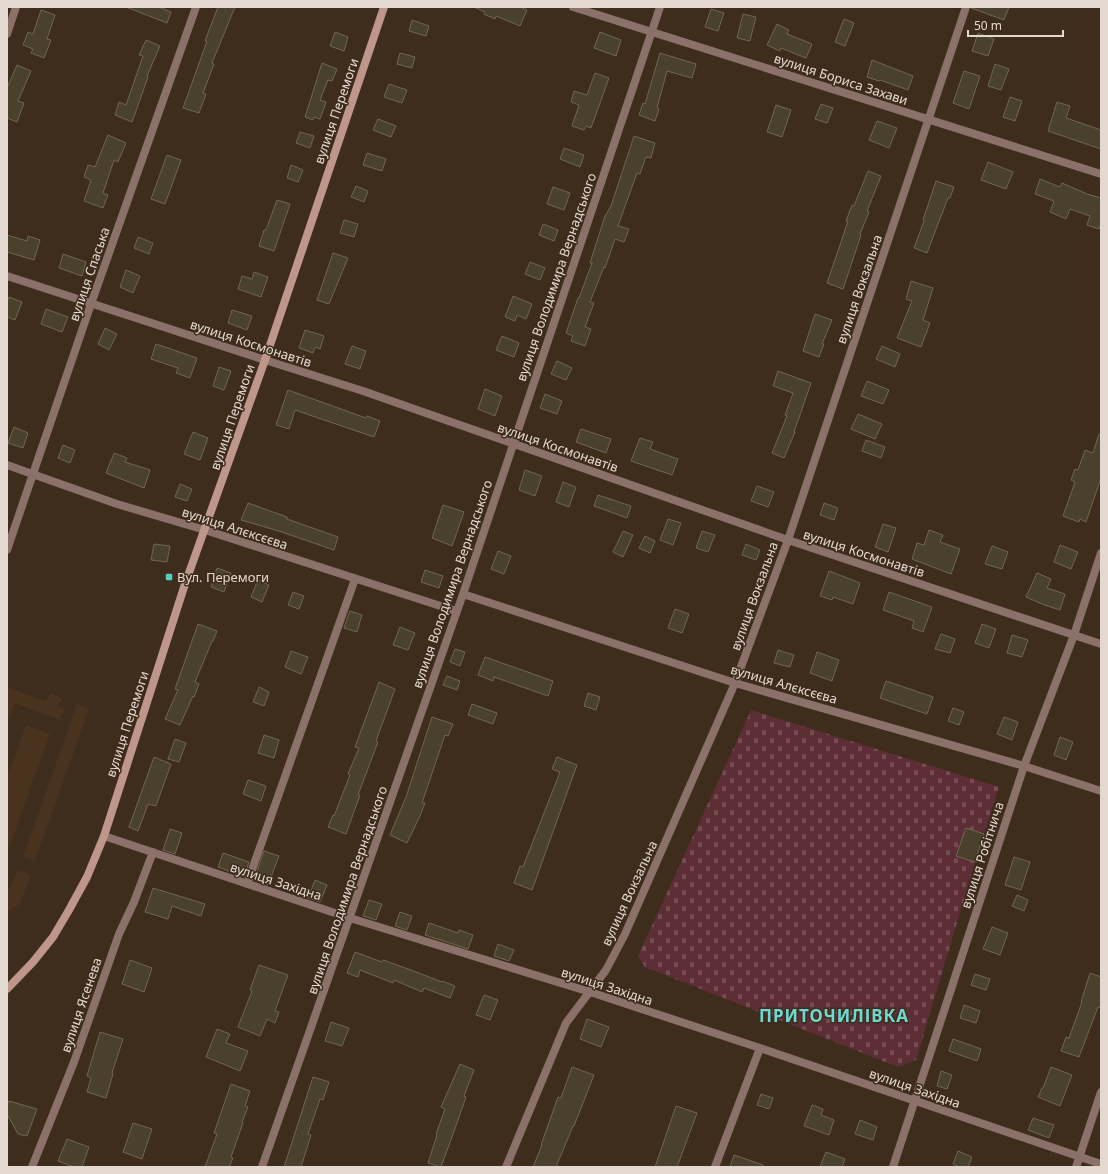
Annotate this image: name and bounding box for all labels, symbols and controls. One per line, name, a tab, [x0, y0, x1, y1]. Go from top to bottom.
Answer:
scale bar	[968, 12, 1063, 38]
text: 50 m	[974, 17, 1002, 34]
street label: вулиця Бориса Захави	[772, 49, 910, 109]
street label: вулиця Перемоги	[309, 56, 363, 166]
street label: вулиця Володимира Вернадського	[512, 170, 600, 384]
street label: вулиця Спаська	[64, 224, 114, 324]
street label: вулиця Вокзальна	[832, 232, 886, 346]
street label: вулиця Космонавтів	[188, 315, 314, 371]
street label: вулиця Перемоги	[205, 362, 259, 472]
street label: вулиця Космонавтів	[495, 418, 621, 476]
street label: вулиця Володимира Вернадського	[408, 477, 496, 691]
street label: вулиця Алєксєєва	[180, 502, 290, 554]
street label: вулиця Космонавтів	[801, 525, 927, 581]
street label: вулиця Вокзальна	[726, 539, 782, 653]
place label: Вул. Перемоги	[177, 568, 269, 586]
marker: Вул. Перемоги	[164, 572, 174, 582]
street label: вулиця Алєксєєва	[729, 660, 839, 708]
street label: вулиця Перемоги	[101, 668, 153, 780]
street label: вулиця Володимира Вернадського	[303, 783, 391, 997]
street label: вулиця Робітнича	[956, 799, 1008, 911]
street label: вулиця Вокзальна	[597, 837, 661, 949]
street label: вулиця Західна	[228, 858, 324, 904]
street label: вулиця Ясенева	[56, 955, 106, 1055]
street label: вулиця Західна	[559, 963, 655, 1009]
district label: ПРИТОЧИЛІВКА	[759, 1004, 909, 1027]
street label: вулиця Західна	[867, 1064, 963, 1112]

